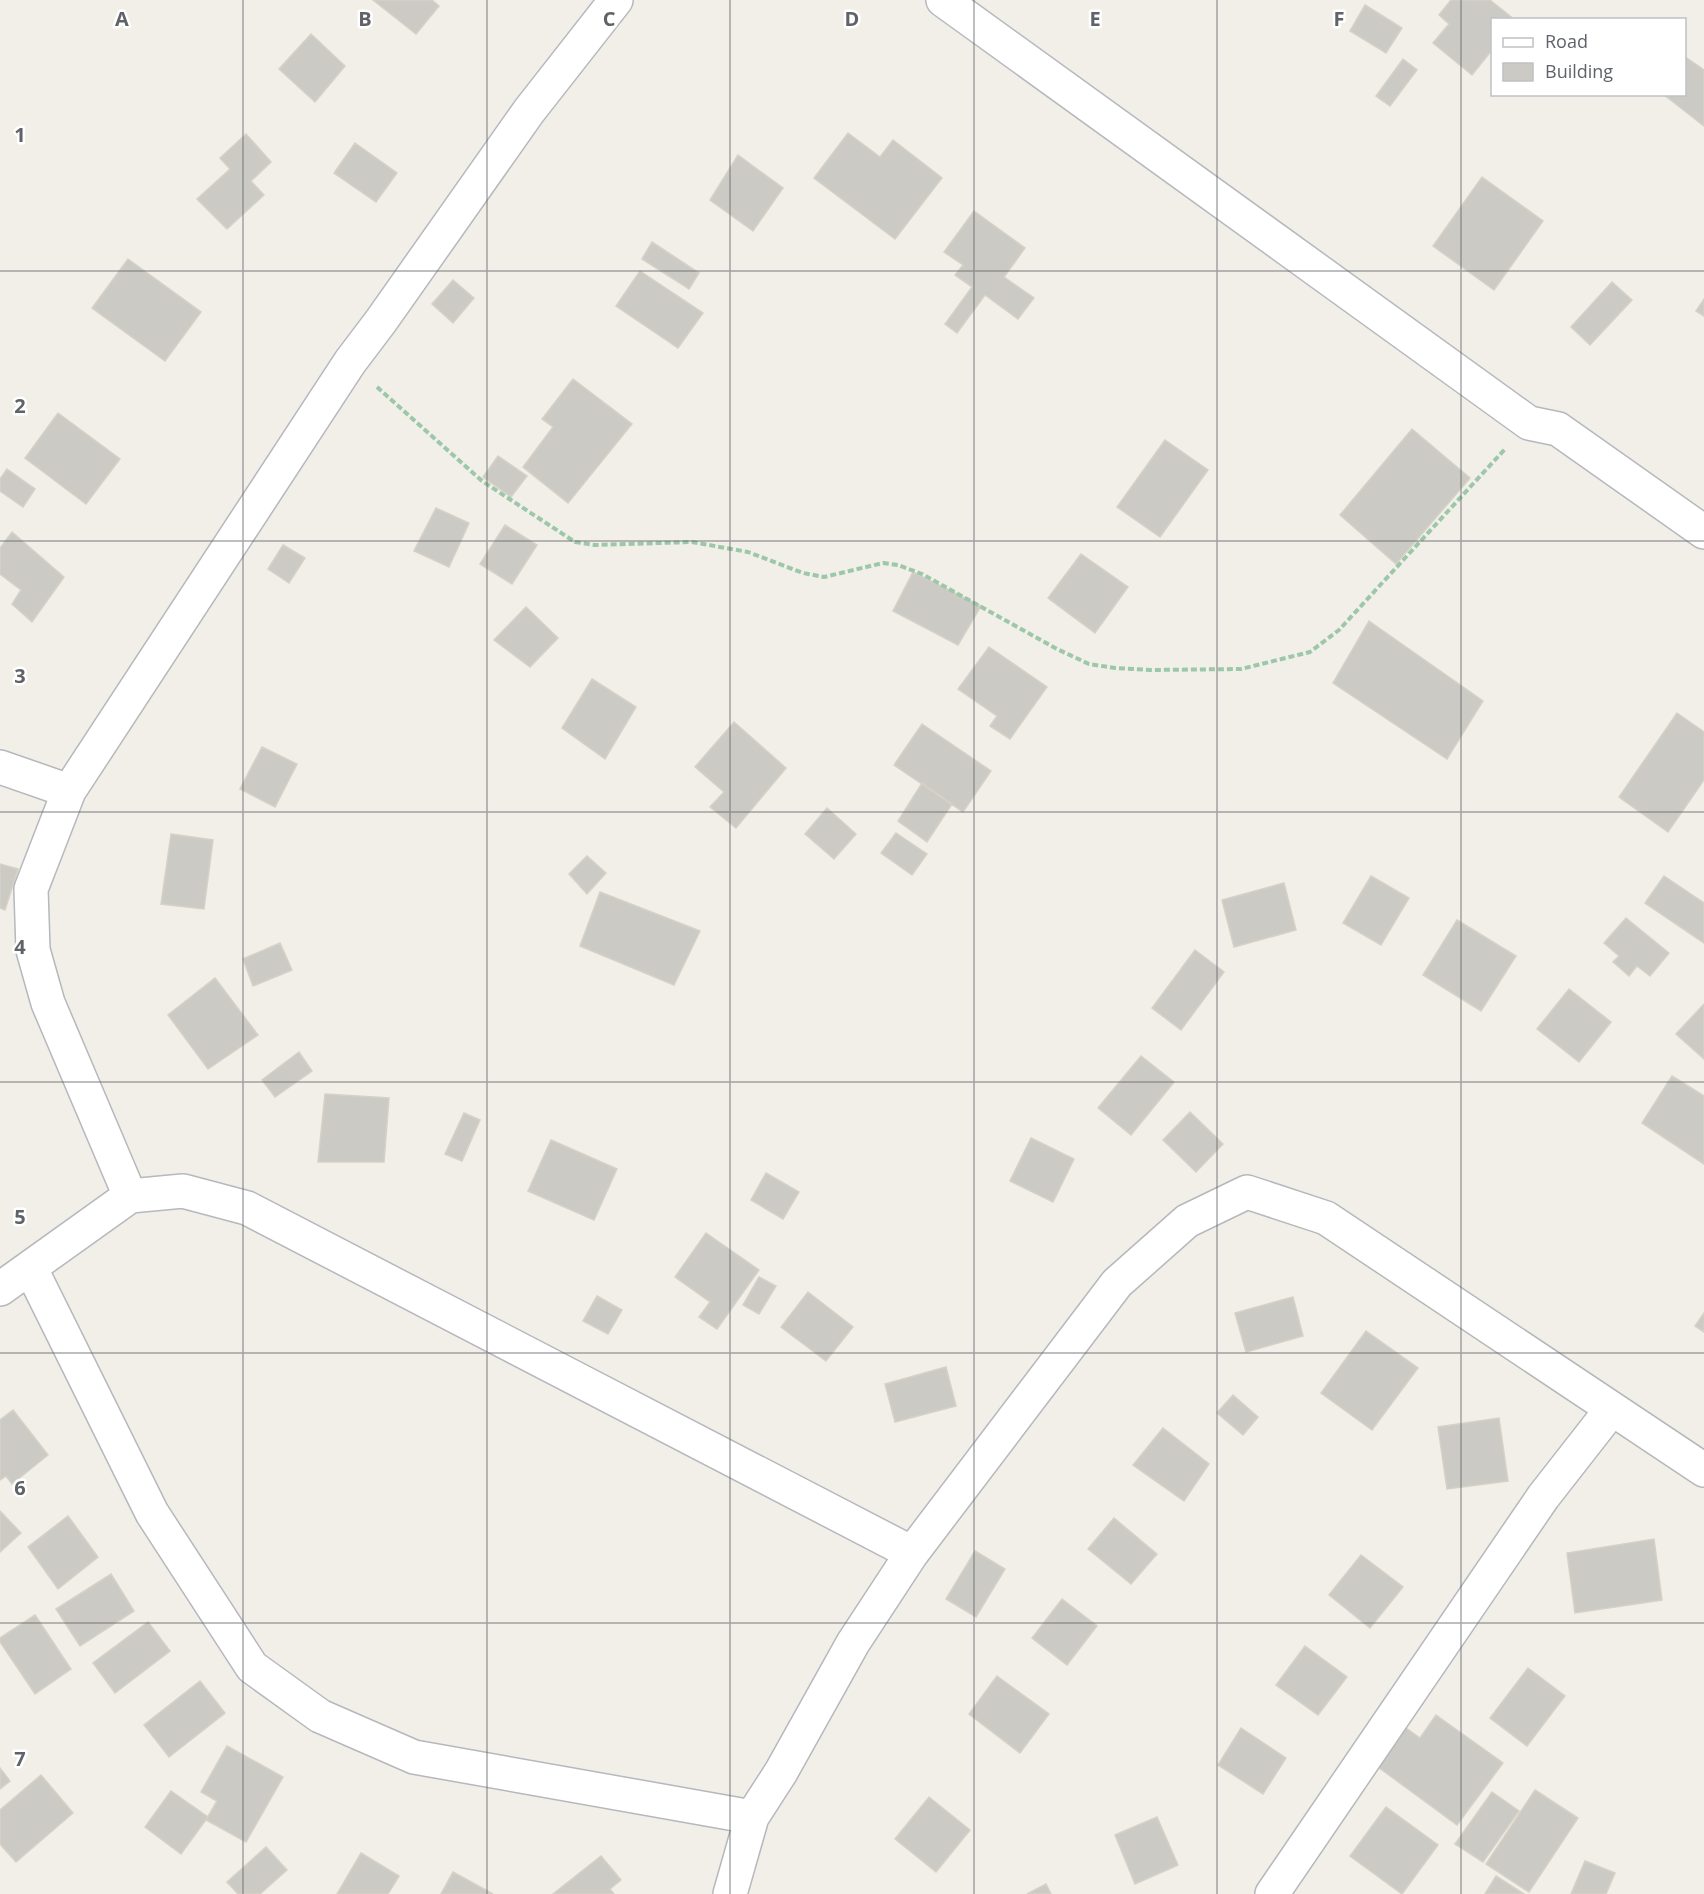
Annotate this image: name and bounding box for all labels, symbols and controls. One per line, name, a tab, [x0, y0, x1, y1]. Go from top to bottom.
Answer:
text: A	[115, 5, 129, 32]
text: B	[358, 5, 372, 32]
text: C	[603, 5, 616, 32]
text: D	[845, 5, 859, 32]
text: E	[1089, 5, 1101, 32]
text: F	[1334, 5, 1344, 32]
legend	[1491, 18, 1686, 96]
text: Road	[1545, 29, 1588, 53]
text: Building	[1545, 59, 1613, 83]
text: 1	[14, 121, 26, 148]
text: 2	[14, 392, 26, 419]
text: 3	[14, 662, 26, 689]
text: 4	[14, 933, 26, 960]
text: 5	[14, 1203, 26, 1230]
text: 6	[14, 1474, 26, 1501]
text: 7	[14, 1745, 26, 1772]

